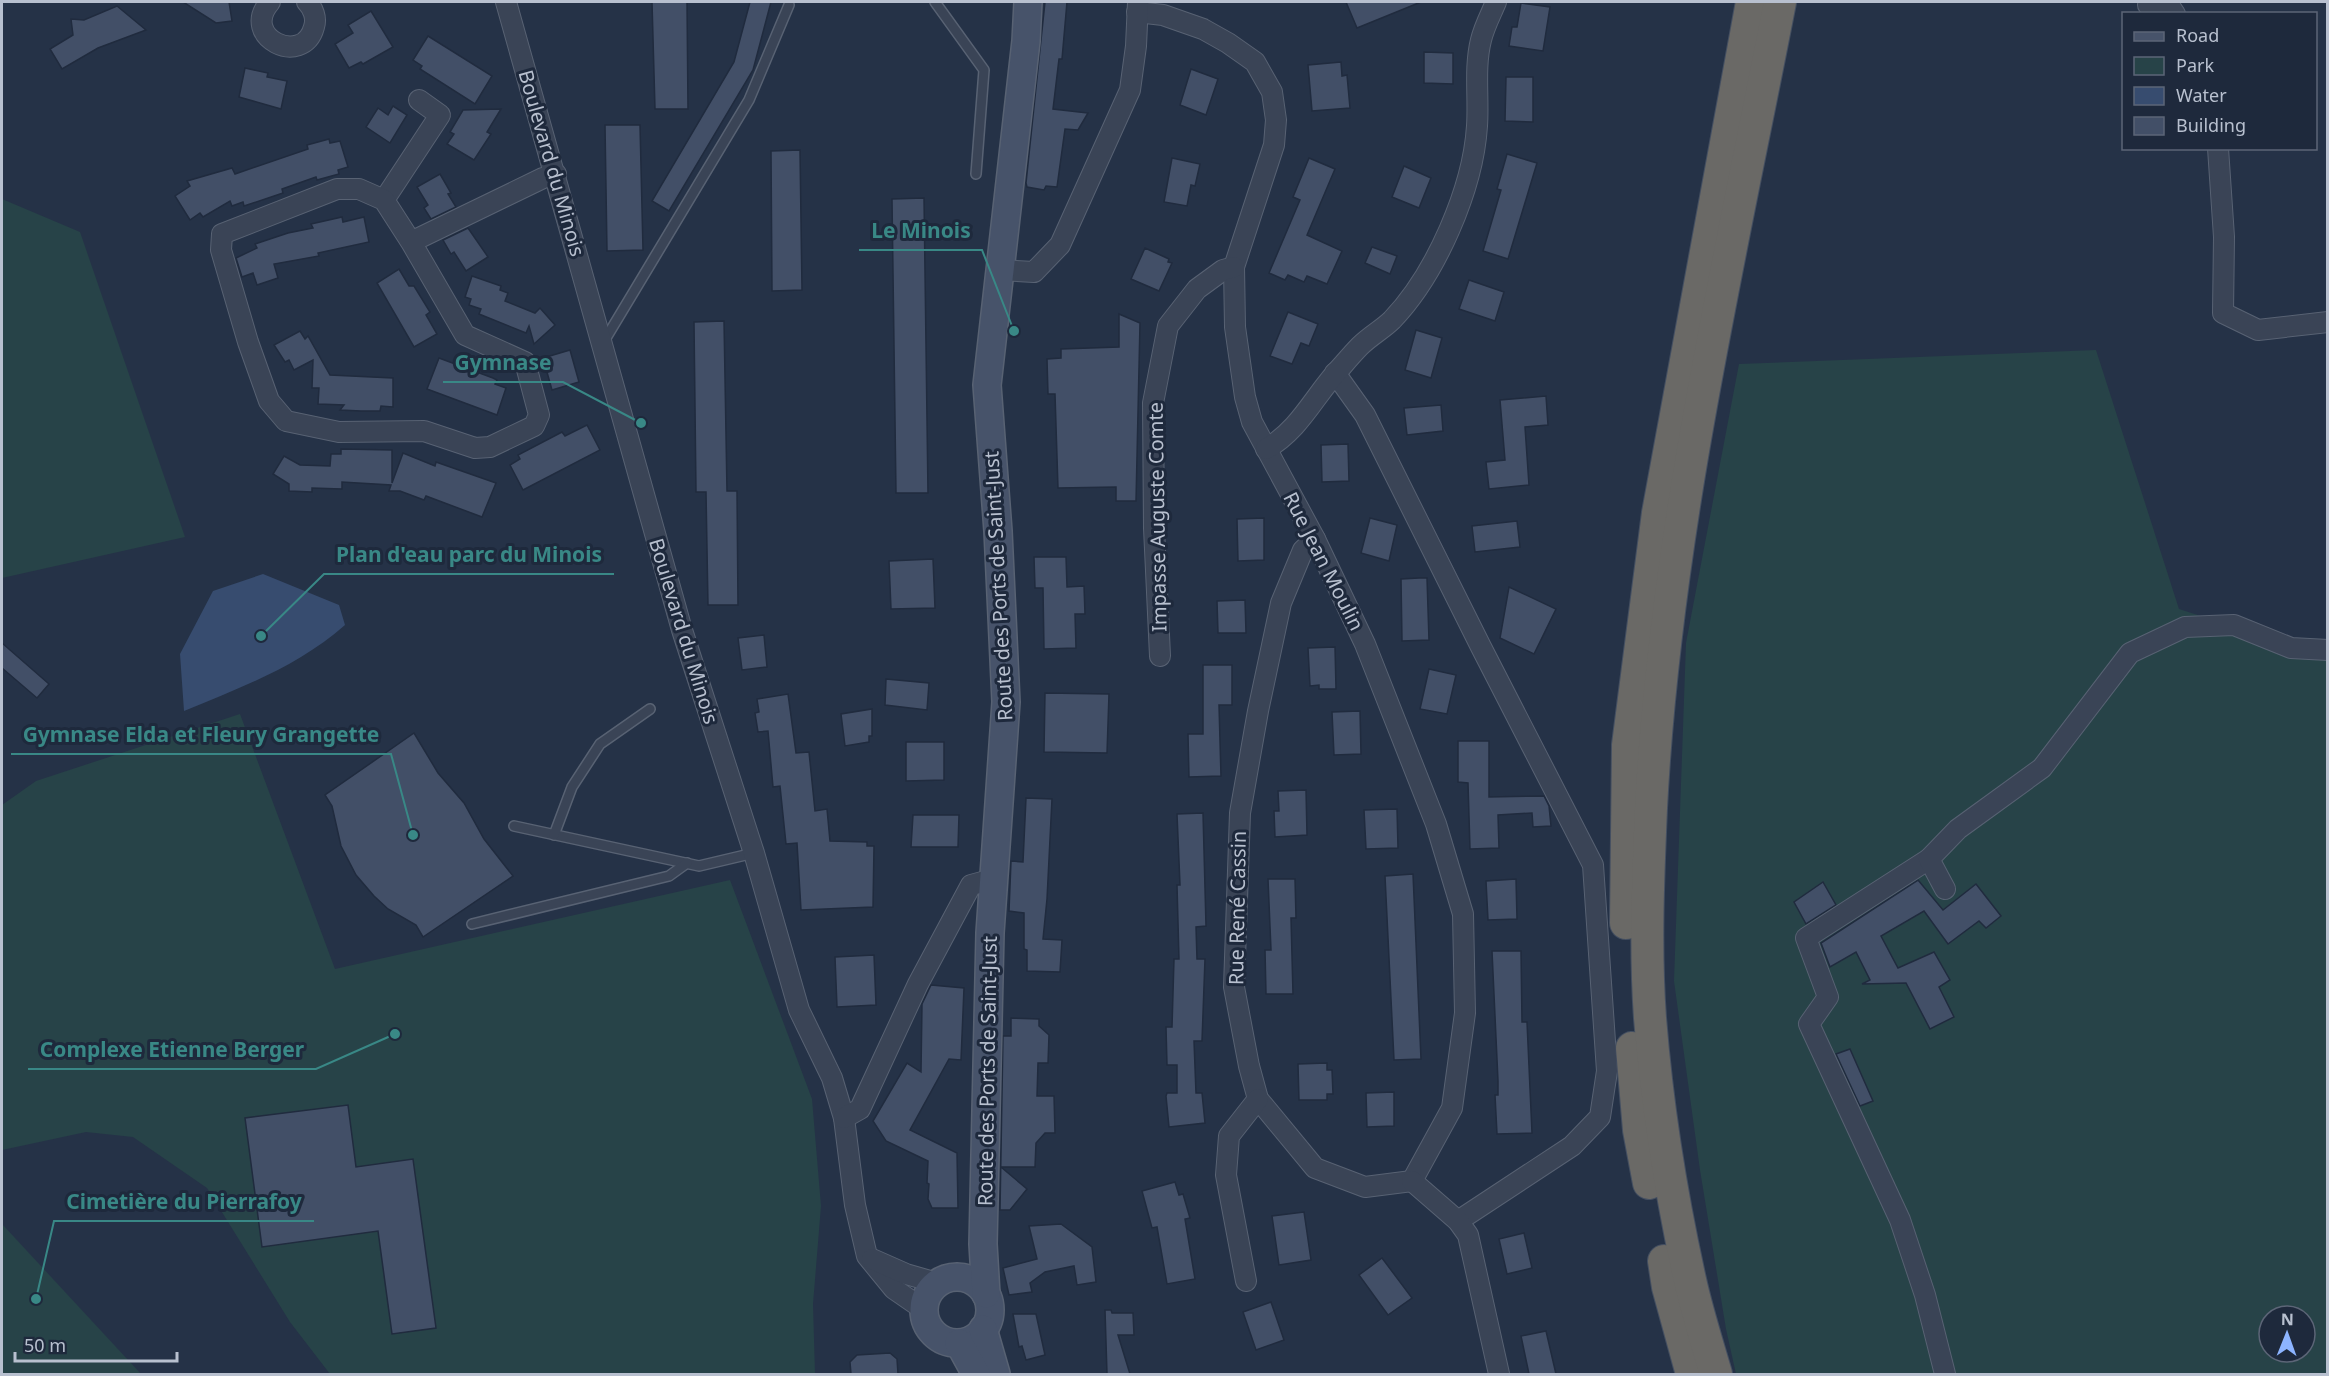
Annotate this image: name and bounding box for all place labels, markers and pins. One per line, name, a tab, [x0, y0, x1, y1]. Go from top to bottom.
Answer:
callout: Le Minois	[859, 211, 982, 250]
callout: Gymnase	[443, 343, 563, 382]
callout: Plan d'eau parc du Minois	[324, 535, 614, 574]
callout: Gymnase Elda et Fleury Grangette	[11, 715, 391, 754]
callout: Complexe Etienne Berger	[28, 1030, 316, 1069]
callout: Cimetière du Pierrafoy	[54, 1182, 314, 1221]

